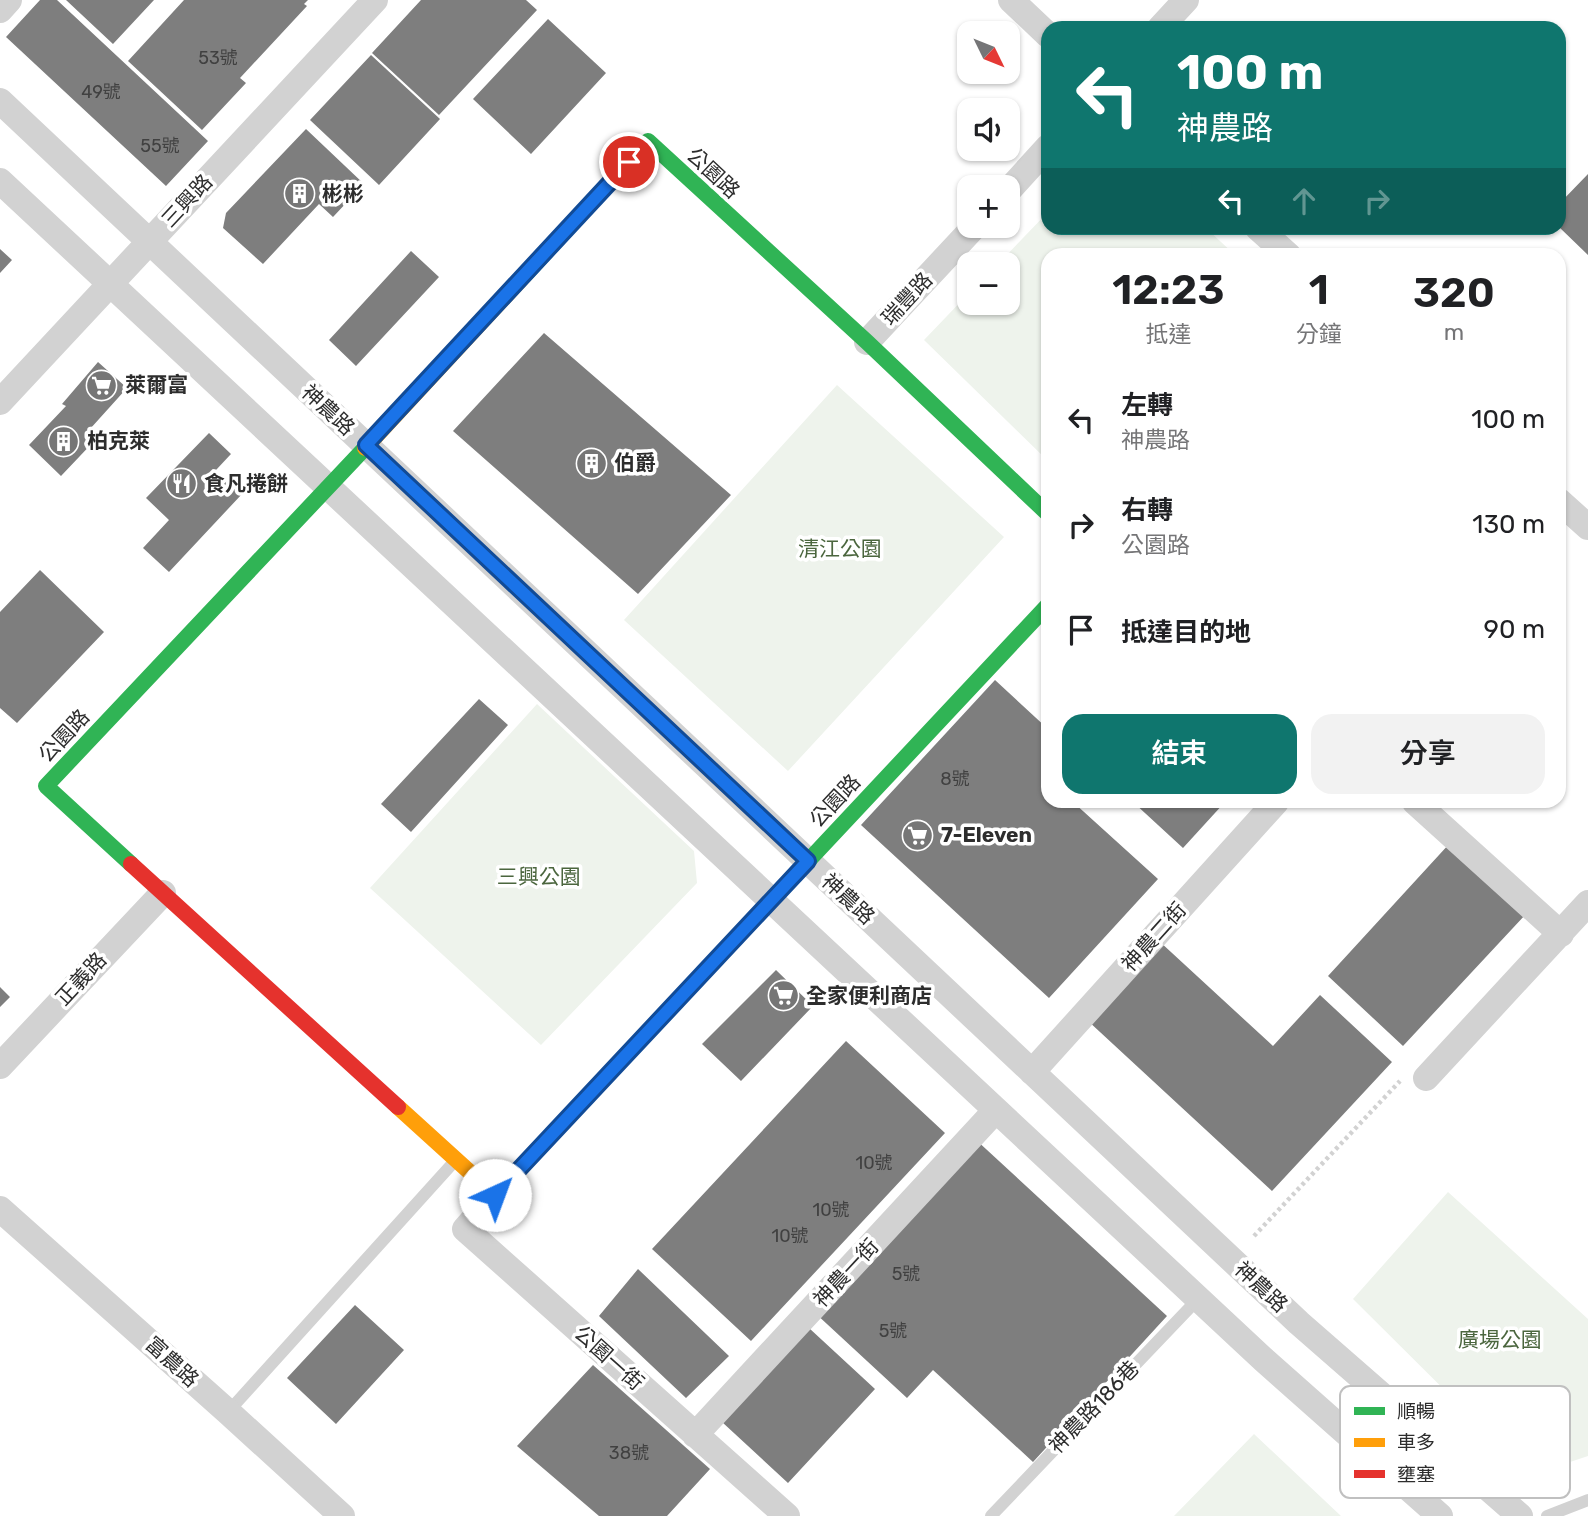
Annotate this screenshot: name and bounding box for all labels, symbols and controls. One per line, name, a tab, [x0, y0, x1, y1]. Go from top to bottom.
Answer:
north arrow	[957, 21, 1020, 84]
map controls	[957, 21, 1020, 315]
text: 100 m	[1177, 43, 1323, 101]
house number: 53號	[198, 47, 238, 69]
icon: left	[1062, 49, 1153, 140]
house number: 49號	[81, 81, 121, 103]
button: sound	[957, 98, 1020, 161]
text: 神農路	[1177, 109, 1273, 147]
pin	[599, 132, 659, 192]
house number: 55號	[140, 135, 180, 157]
street label: 公園路	[682, 142, 745, 203]
icon: arrive	[610, 143, 648, 181]
street label: 三興路	[156, 169, 217, 232]
button: +	[957, 175, 1020, 238]
building icon: 彬彬	[282, 177, 316, 211]
place label: 彬彬	[322, 181, 364, 206]
icon: left	[1212, 182, 1250, 220]
icon: ahead	[1285, 182, 1323, 220]
icon: right	[1358, 182, 1396, 220]
button: −	[957, 252, 1020, 315]
text: 12:23	[1112, 265, 1225, 315]
text: 1	[1309, 265, 1329, 315]
street label: 瑞豐路	[876, 267, 937, 330]
text: 320	[1413, 268, 1495, 318]
text: m	[1444, 318, 1464, 346]
text: 抵達	[1145, 320, 1191, 348]
text: 分鐘	[1296, 320, 1342, 348]
supermarket icon: 萊爾富	[85, 368, 119, 402]
place label: 萊爾富	[125, 372, 188, 397]
street label: 神農路	[297, 379, 360, 440]
text: 左轉	[1121, 390, 1173, 421]
icon: left	[1062, 401, 1100, 439]
text: 100 m	[1471, 404, 1545, 435]
building icon: 柏克萊	[47, 424, 81, 458]
text: 神農路	[1121, 426, 1190, 454]
place label: 柏克萊	[87, 428, 150, 453]
building icon: 伯爵	[574, 446, 608, 480]
place label: 伯爵	[614, 450, 656, 475]
restaurant icon: 食凡捲餅	[164, 467, 198, 501]
place label: 食凡捲餅	[204, 471, 288, 496]
text: 右轉	[1121, 495, 1173, 526]
icon: right	[1062, 506, 1100, 544]
text: 130 m	[1472, 509, 1545, 540]
text: 公園路	[1121, 531, 1190, 559]
park label: 清江公園	[798, 536, 882, 561]
icon: arrive	[1062, 611, 1100, 649]
text: 90 m	[1484, 614, 1545, 645]
text: 抵達目的地	[1121, 617, 1251, 648]
street label: 公園路	[33, 704, 94, 767]
button: 結束	[1062, 714, 1297, 794]
button: 分享	[1311, 714, 1545, 794]
house number: 8號	[940, 768, 970, 790]
street label: 公園路	[804, 769, 865, 832]
supermarket icon: 7-Eleven	[901, 818, 935, 852]
place label: 7-Eleven	[941, 822, 1032, 847]
park label: 三興公園	[497, 864, 581, 889]
street label: 神農路	[817, 868, 880, 929]
street label: 神農二街	[1116, 897, 1191, 976]
street label: 正義路	[50, 947, 111, 1010]
supermarket icon: 全家便利商店	[766, 979, 800, 1013]
place label: 全家便利商店	[806, 983, 932, 1008]
house number: 10號	[855, 1152, 893, 1174]
position arrow	[458, 1158, 532, 1232]
house number: 10號	[812, 1199, 850, 1221]
house number: 10號	[771, 1225, 809, 1247]
street label: 神農一街	[808, 1233, 883, 1312]
street label: 神農路	[1230, 1256, 1293, 1317]
house number: 5號	[892, 1263, 920, 1285]
street label: 公園一街	[570, 1320, 649, 1395]
house number: 5號	[879, 1320, 907, 1342]
park label: 廣場公園	[1458, 1327, 1542, 1352]
street label: 富農路	[141, 1331, 204, 1392]
street label: 神農路186巷	[1043, 1355, 1144, 1458]
legend	[1340, 1386, 1570, 1498]
text: 順暢	[1397, 1400, 1435, 1423]
text: 車多	[1397, 1431, 1435, 1454]
house number: 38號	[609, 1442, 649, 1464]
text: 壅塞	[1397, 1463, 1435, 1486]

